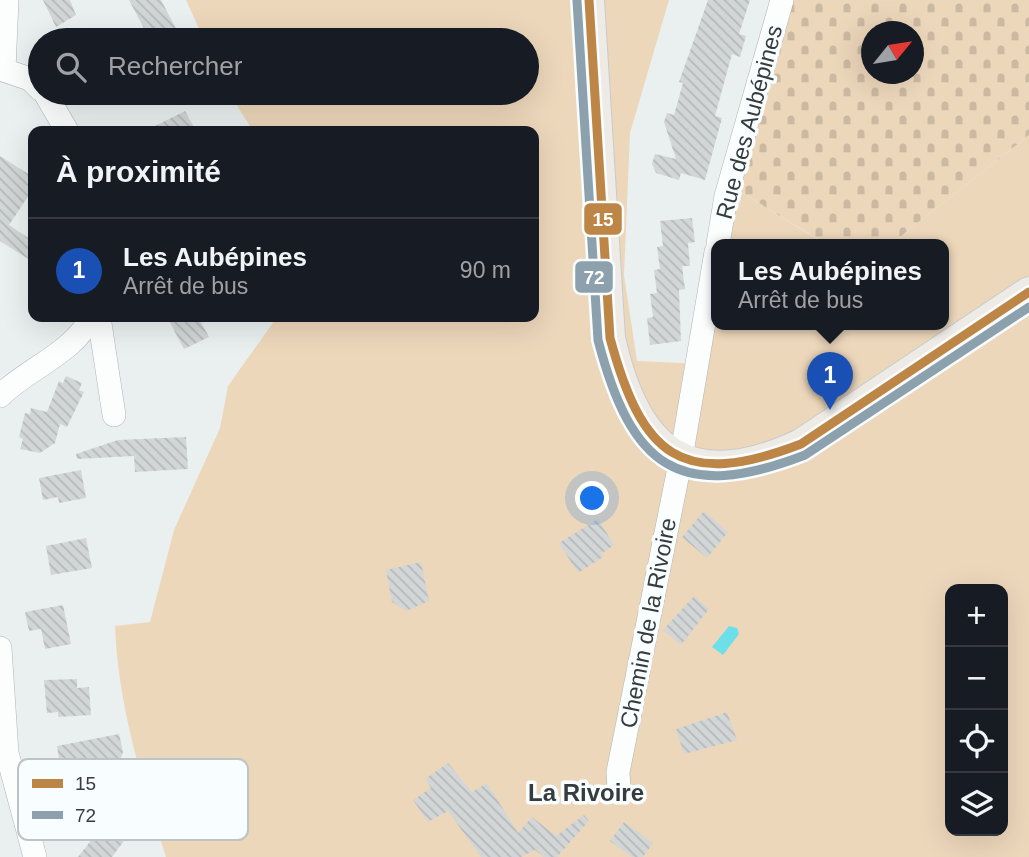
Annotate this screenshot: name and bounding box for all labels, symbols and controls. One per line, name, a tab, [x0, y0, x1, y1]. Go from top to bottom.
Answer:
north arrow	[861, 21, 924, 84]
street label: Rue des Aubépines	[711, 22, 787, 222]
search box	[28, 28, 539, 105]
icon: search	[52, 48, 90, 86]
text: Rechercher	[108, 51, 242, 81]
text: À proximité	[56, 155, 221, 188]
line badge: 15	[583, 202, 623, 236]
text: 15	[592, 209, 614, 230]
popup	[711, 239, 949, 330]
text: Les Aubépines	[123, 242, 307, 272]
text: Les Aubépines	[738, 256, 922, 286]
text: 1	[73, 257, 85, 283]
text: 90 m	[460, 257, 511, 283]
line badge: 72	[574, 260, 614, 294]
text: 72	[583, 267, 605, 288]
text: Arrêt de bus	[123, 273, 248, 299]
text: Arrêt de bus	[738, 287, 863, 313]
pin: 1	[807, 352, 853, 410]
your location	[575, 481, 609, 515]
street label: Chemin de la Rivoire	[615, 516, 681, 730]
map controls	[945, 584, 1008, 836]
button: +	[945, 584, 1008, 647]
button: −	[945, 647, 1008, 710]
button: locate	[945, 710, 1008, 773]
legend	[18, 759, 248, 840]
text: 15	[75, 773, 96, 794]
button: layers	[945, 773, 1008, 836]
district label: La Rivoire	[528, 779, 644, 806]
text: 72	[75, 805, 96, 826]

